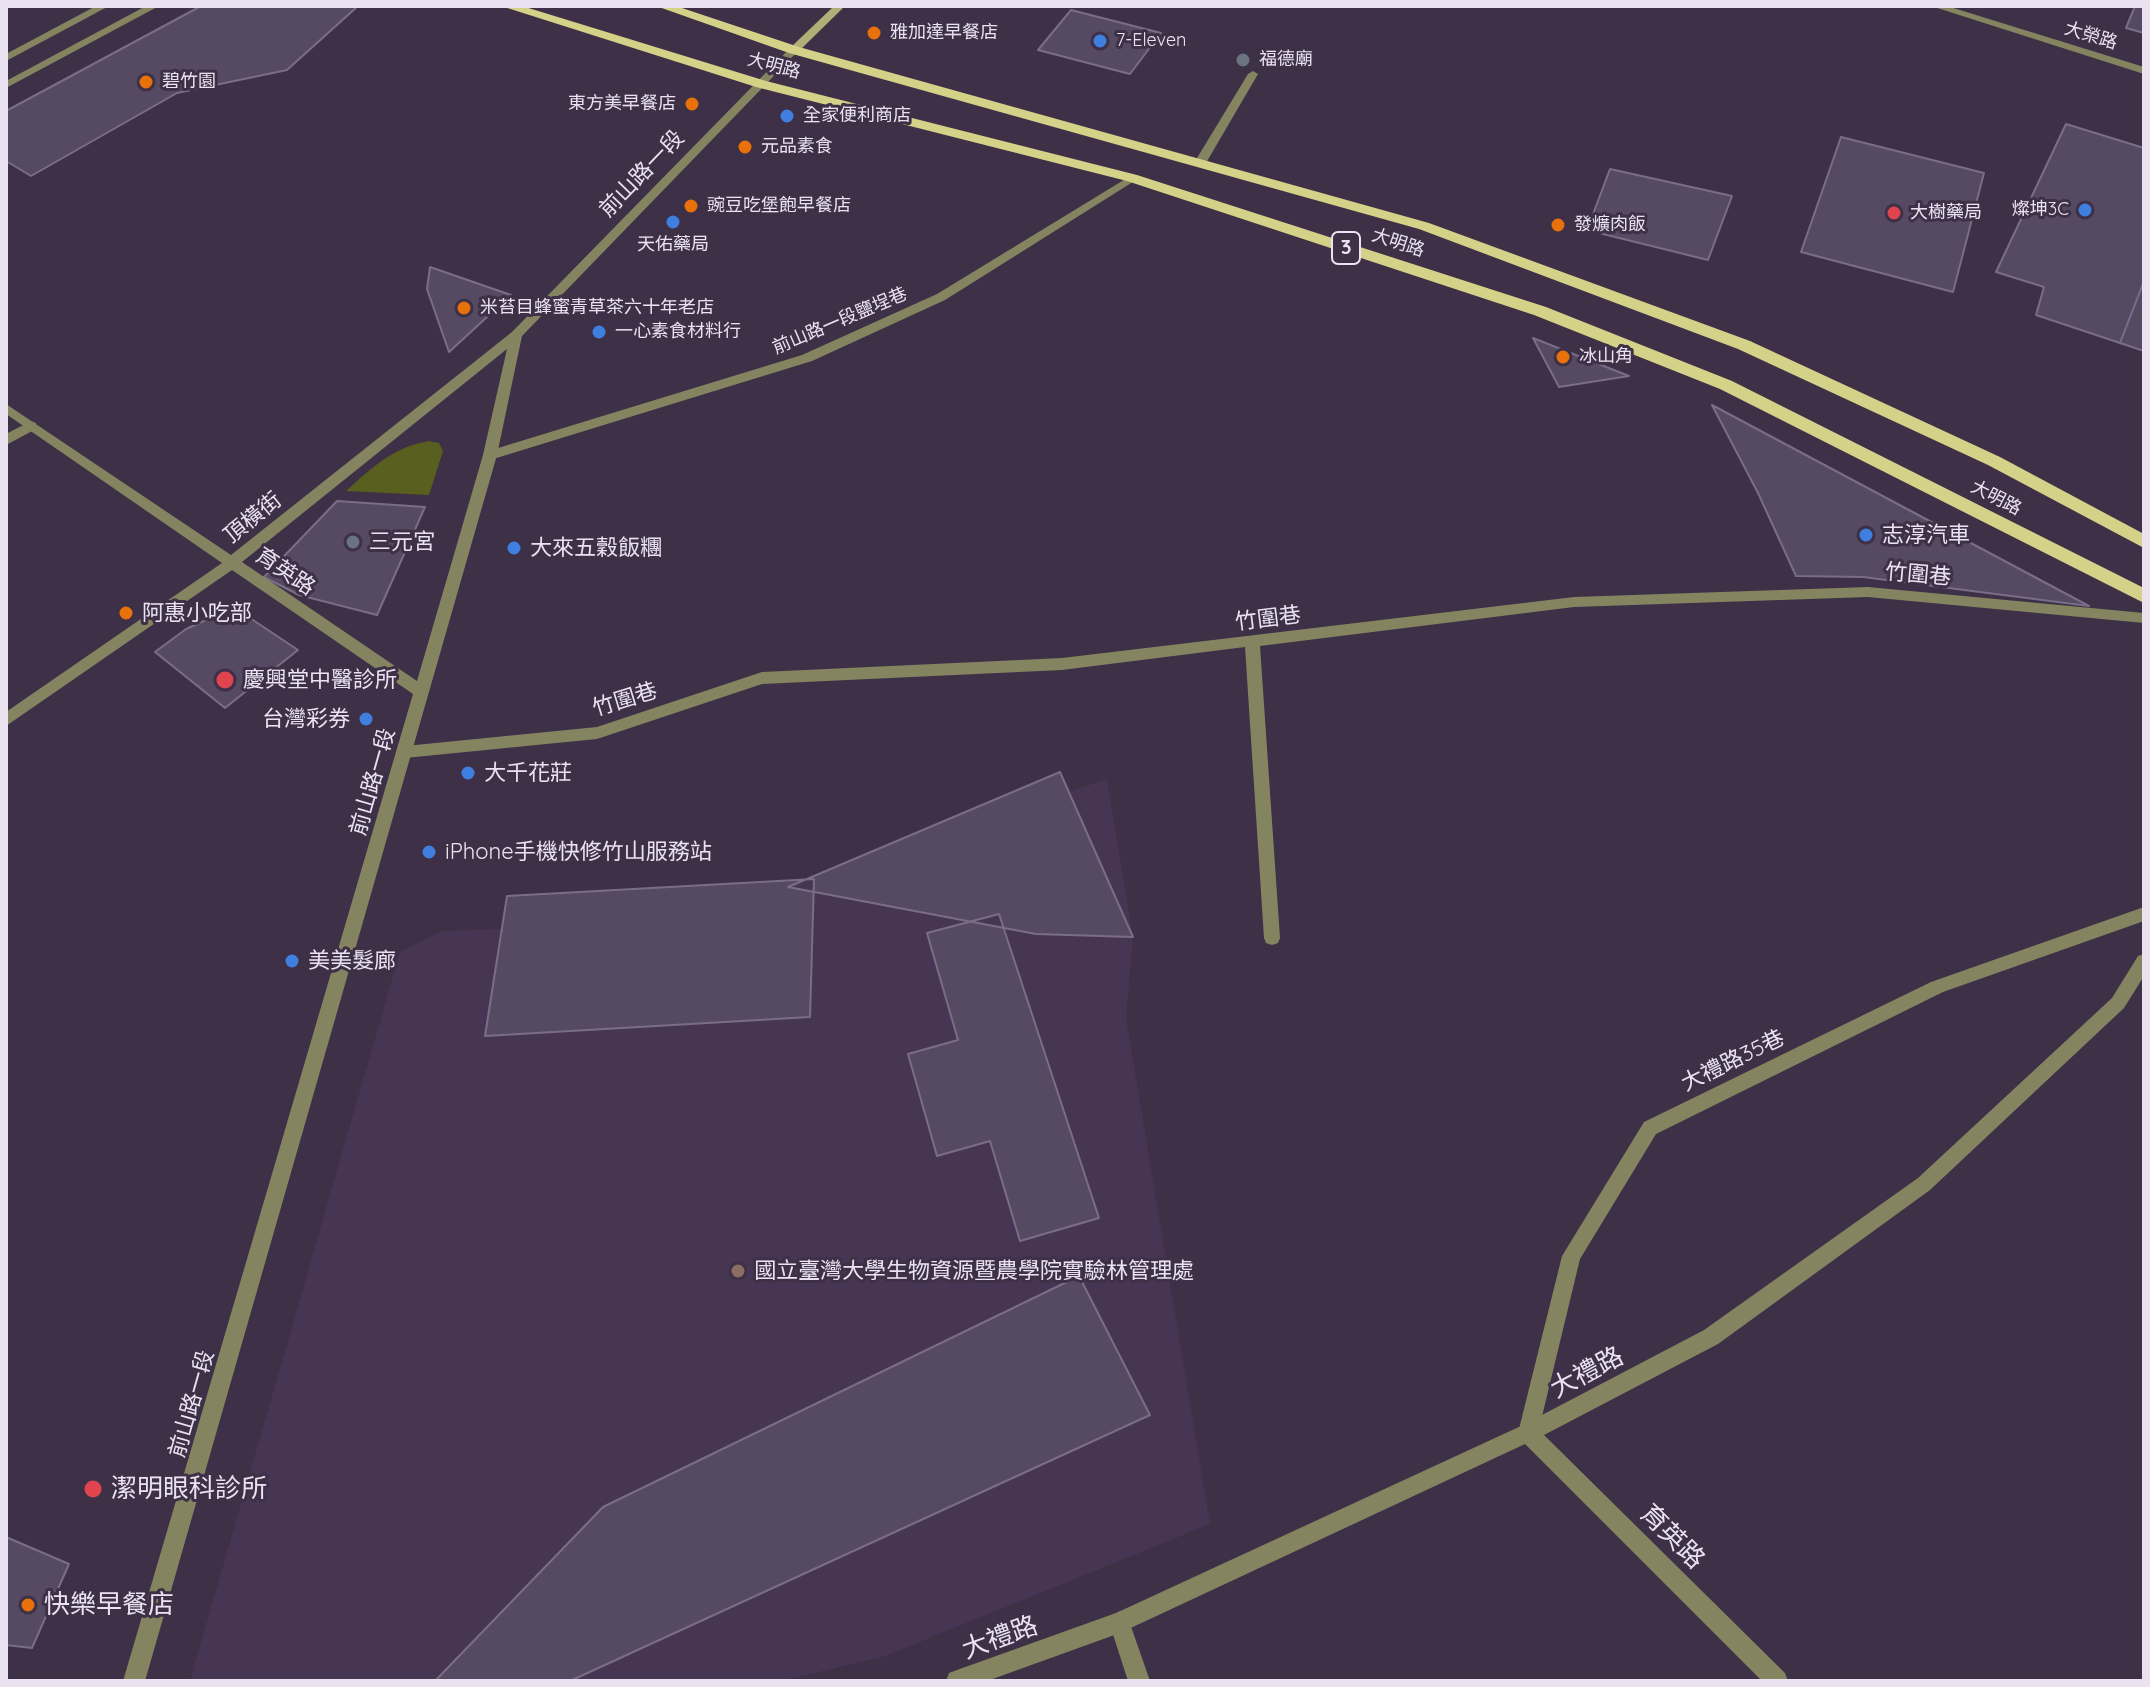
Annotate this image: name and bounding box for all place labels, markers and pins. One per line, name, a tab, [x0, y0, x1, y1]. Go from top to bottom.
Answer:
place label: 雅加達早餐店	[890, 22, 998, 44]
marker: 雅加達早餐店	[865, 24, 883, 42]
place label: 7-Eleven	[1116, 30, 1187, 52]
marker: 7-Eleven	[1091, 32, 1109, 50]
place label: 福德廟	[1259, 49, 1313, 71]
marker: 福德廟	[1234, 51, 1252, 69]
place label: 碧竹園	[162, 71, 216, 93]
marker: 碧竹園	[137, 73, 155, 91]
place label: 東方美早餐店	[568, 93, 676, 115]
marker: 東方美早餐店	[683, 95, 701, 113]
place label: 全家便利商店	[803, 105, 911, 127]
marker: 全家便利商店	[778, 107, 796, 125]
place label: 元品素食	[761, 136, 833, 158]
marker: 元品素食	[736, 138, 754, 156]
place label: 豌豆吃堡飽早餐店	[707, 195, 851, 217]
marker: 豌豆吃堡飽早餐店	[682, 197, 700, 215]
place label: 燦坤3C	[2012, 199, 2069, 221]
marker: 燦坤3C	[2076, 201, 2094, 219]
place label: 大樹藥局	[1910, 202, 1982, 224]
marker: 大樹藥局	[1885, 204, 1903, 222]
marker: 天佑藥局	[664, 213, 682, 231]
place label: 發爌肉飯	[1574, 214, 1646, 236]
marker: 發爌肉飯	[1549, 216, 1567, 234]
place label: 天佑藥局	[637, 234, 709, 256]
place label: 米苔目蜂蜜青草茶六十年老店	[480, 297, 714, 319]
marker: 米苔目蜂蜜青草茶六十年老店	[455, 299, 473, 317]
place label: 一心素食材料行	[615, 321, 741, 343]
marker: 一心素食材料行	[590, 323, 608, 341]
place label: 冰山角	[1579, 346, 1633, 368]
marker: 冰山角	[1554, 348, 1572, 366]
place label: 志淳汽車	[1882, 522, 1970, 548]
marker: 志淳汽車	[1857, 526, 1875, 544]
place label: 三元宮	[369, 529, 435, 555]
marker: 三元宮	[344, 533, 362, 551]
place label: 大來五穀飯糰	[530, 535, 662, 561]
marker: 大來五穀飯糰	[505, 539, 523, 557]
place label: 阿惠小吃部	[142, 600, 252, 626]
marker: 阿惠小吃部	[117, 604, 135, 622]
place label: 慶興堂中醫診所	[243, 667, 397, 693]
marker: 慶興堂中醫診所	[214, 669, 236, 691]
place label: 台灣彩券	[262, 706, 350, 732]
marker: 台灣彩券	[357, 710, 375, 728]
place label: 大千花莊	[484, 760, 572, 786]
marker: 大千花莊	[459, 764, 477, 782]
place label: iPhone手機快修竹山服務站	[445, 839, 712, 865]
marker: iPhone手機快修竹山服務站	[420, 843, 438, 861]
place label: 美美髮廊	[308, 948, 396, 974]
marker: 美美髮廊	[283, 952, 301, 970]
place label: 國立臺灣大學生物資源暨農學院實驗林管理處	[754, 1258, 1194, 1284]
marker: 國立臺灣大學生物資源暨農學院實驗林管理處	[729, 1262, 747, 1280]
place label: 潔明眼科診所	[111, 1473, 267, 1505]
marker: 潔明眼科診所	[82, 1478, 104, 1500]
place label: 快樂早餐店	[44, 1589, 174, 1621]
marker: 快樂早餐店	[19, 1596, 37, 1614]

